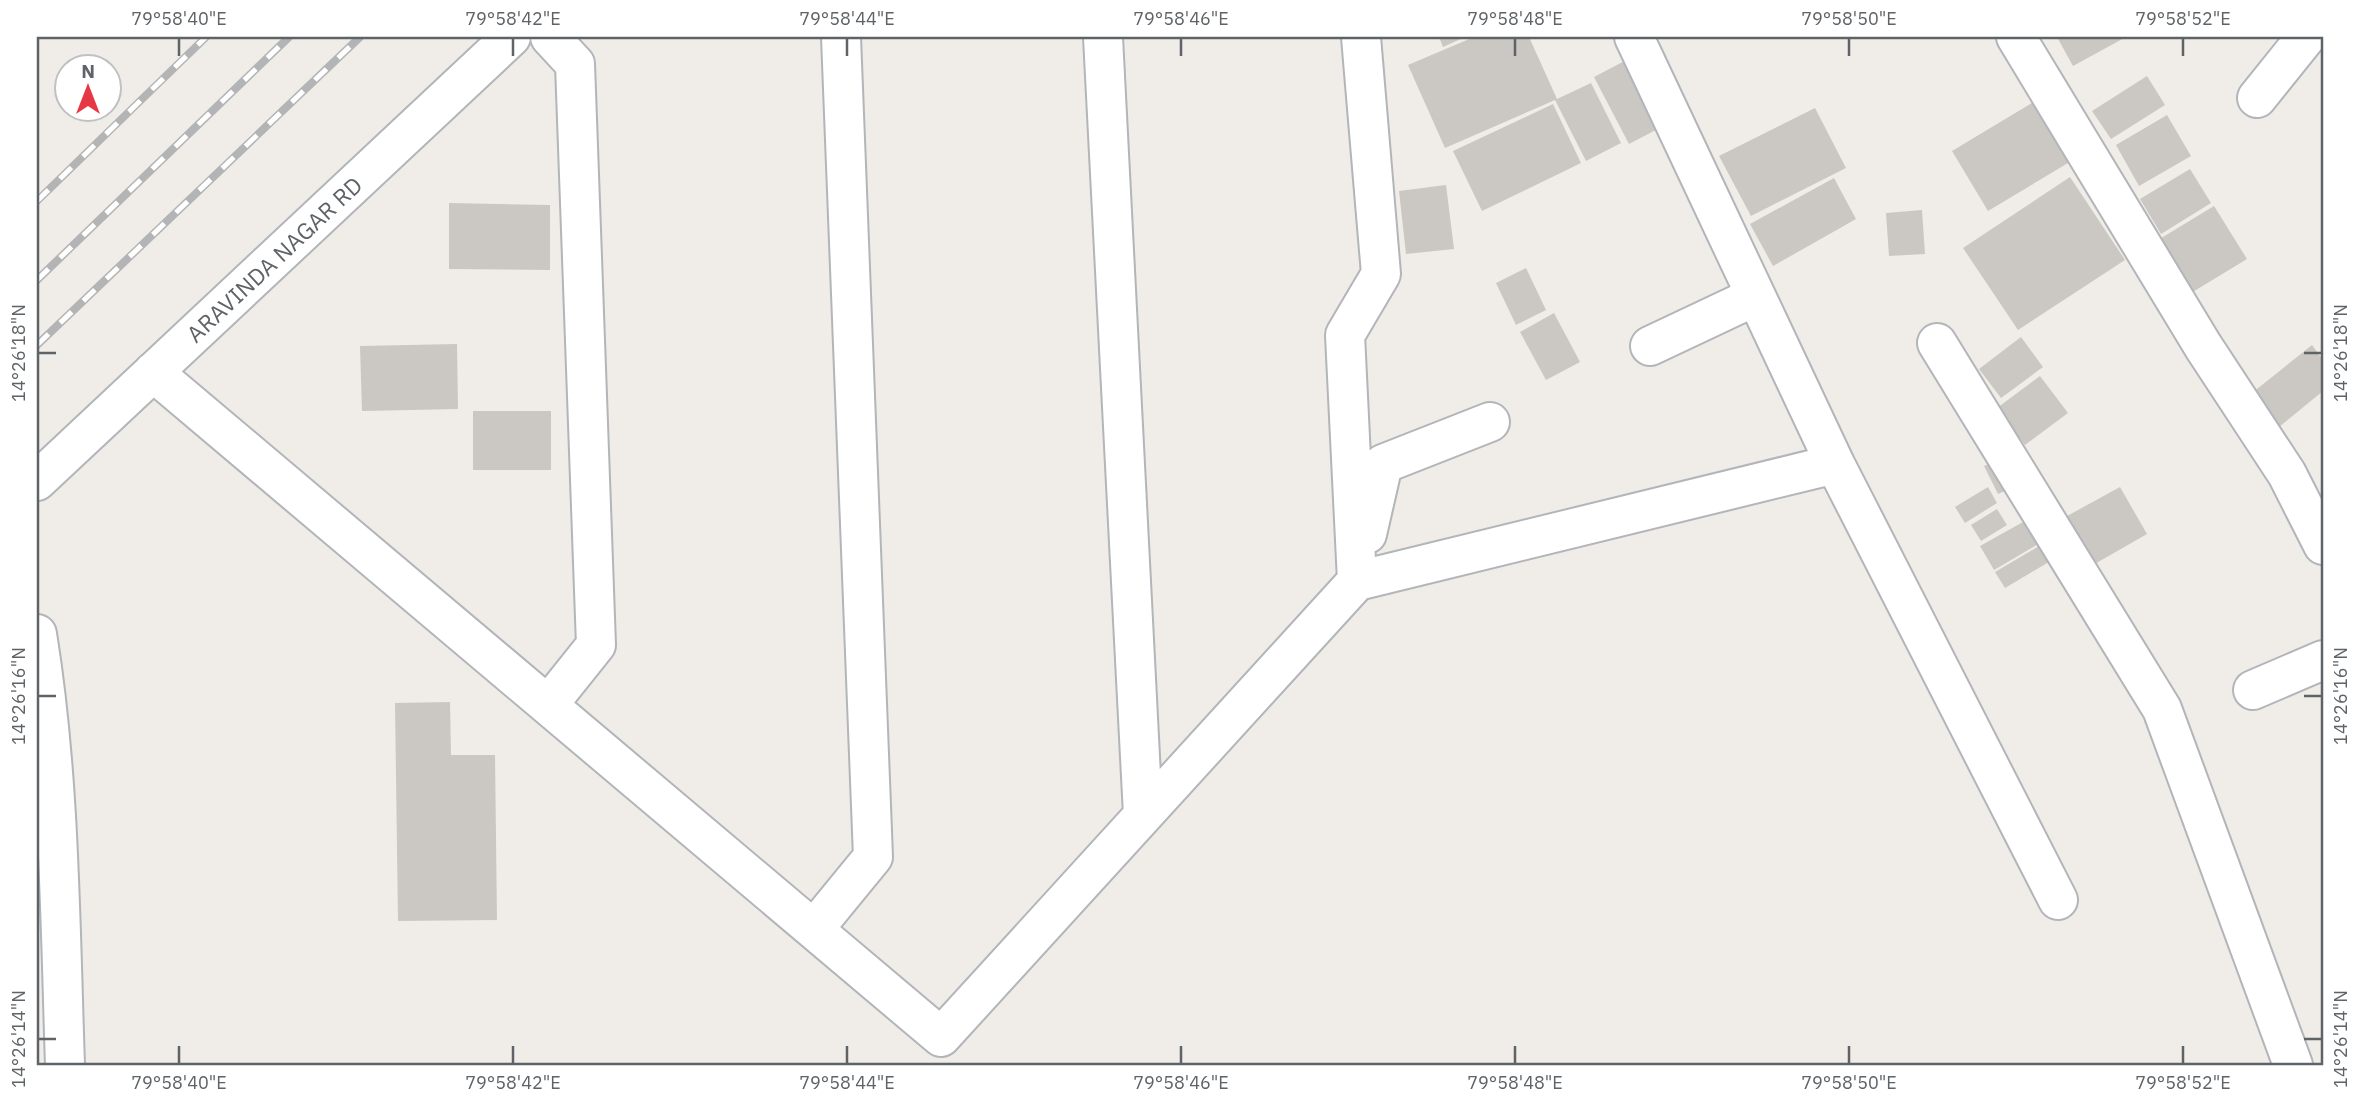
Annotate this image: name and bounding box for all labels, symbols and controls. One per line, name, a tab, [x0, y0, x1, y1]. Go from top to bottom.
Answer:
text: 79°58'40"E	[131, 7, 227, 30]
text: 79°58'42"E	[465, 7, 561, 30]
text: 79°58'44"E	[799, 7, 895, 30]
text: 79°58'46"E	[1133, 7, 1229, 30]
text: 79°58'48"E	[1467, 7, 1563, 30]
text: 79°58'50"E	[1801, 7, 1897, 30]
text: 79°58'52"E	[2135, 7, 2231, 30]
north arrow	[52, 52, 122, 122]
text: N	[81, 59, 95, 83]
street label: ARAVINDA NAGAR RD	[180, 170, 368, 348]
text: 14°26'18"N	[7, 304, 30, 402]
text: 14°26'18"N	[2329, 304, 2352, 402]
text: 14°26'16"N	[7, 647, 30, 745]
text: 14°26'16"N	[2329, 647, 2352, 745]
text: 14°26'14"N	[7, 990, 30, 1088]
text: 14°26'14"N	[2329, 990, 2352, 1088]
text: 79°58'40"E	[131, 1071, 227, 1094]
text: 79°58'42"E	[465, 1071, 561, 1094]
text: 79°58'44"E	[799, 1071, 895, 1094]
text: 79°58'46"E	[1133, 1071, 1229, 1094]
text: 79°58'48"E	[1467, 1071, 1563, 1094]
text: 79°58'50"E	[1801, 1071, 1897, 1094]
text: 79°58'52"E	[2135, 1071, 2231, 1094]

